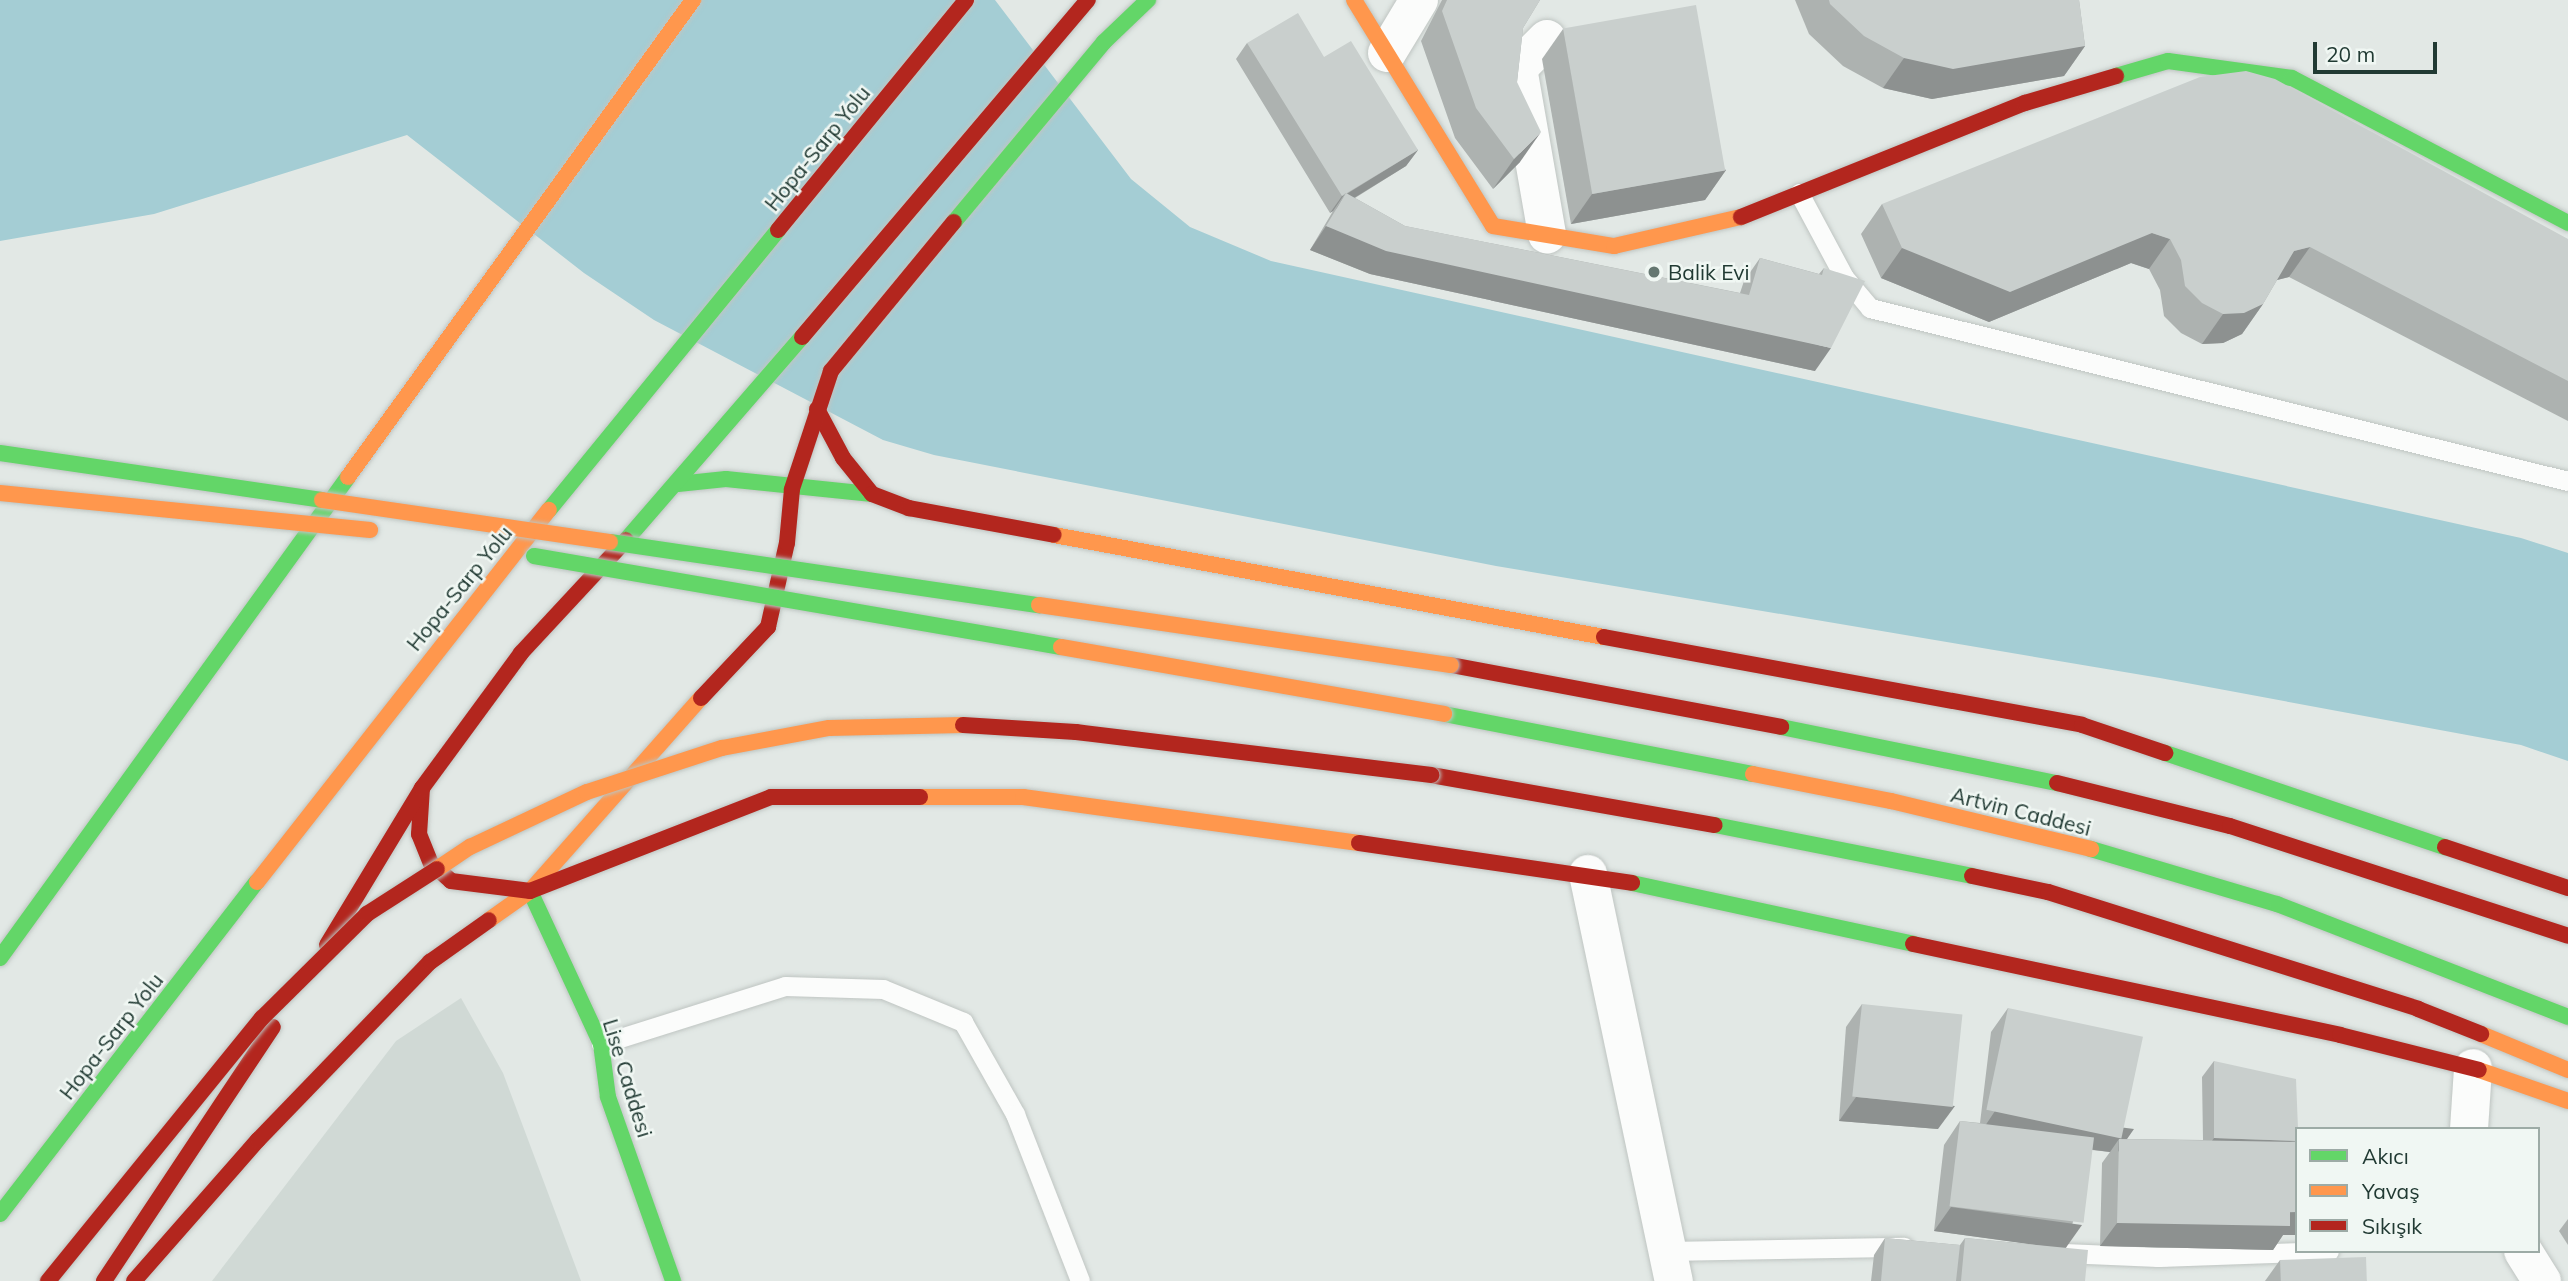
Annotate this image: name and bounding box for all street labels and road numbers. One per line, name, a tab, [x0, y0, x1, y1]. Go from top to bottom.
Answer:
street label: Hopa-Sarp Yolu	[759, 80, 875, 216]
street label: Hopa-Sarp Yolu	[401, 520, 517, 656]
street label: Artvin Caddesi	[1948, 781, 2094, 841]
street label: Hopa-Sarp Yolu	[54, 968, 168, 1104]
street label: Lise Caddesi	[598, 1016, 658, 1140]

